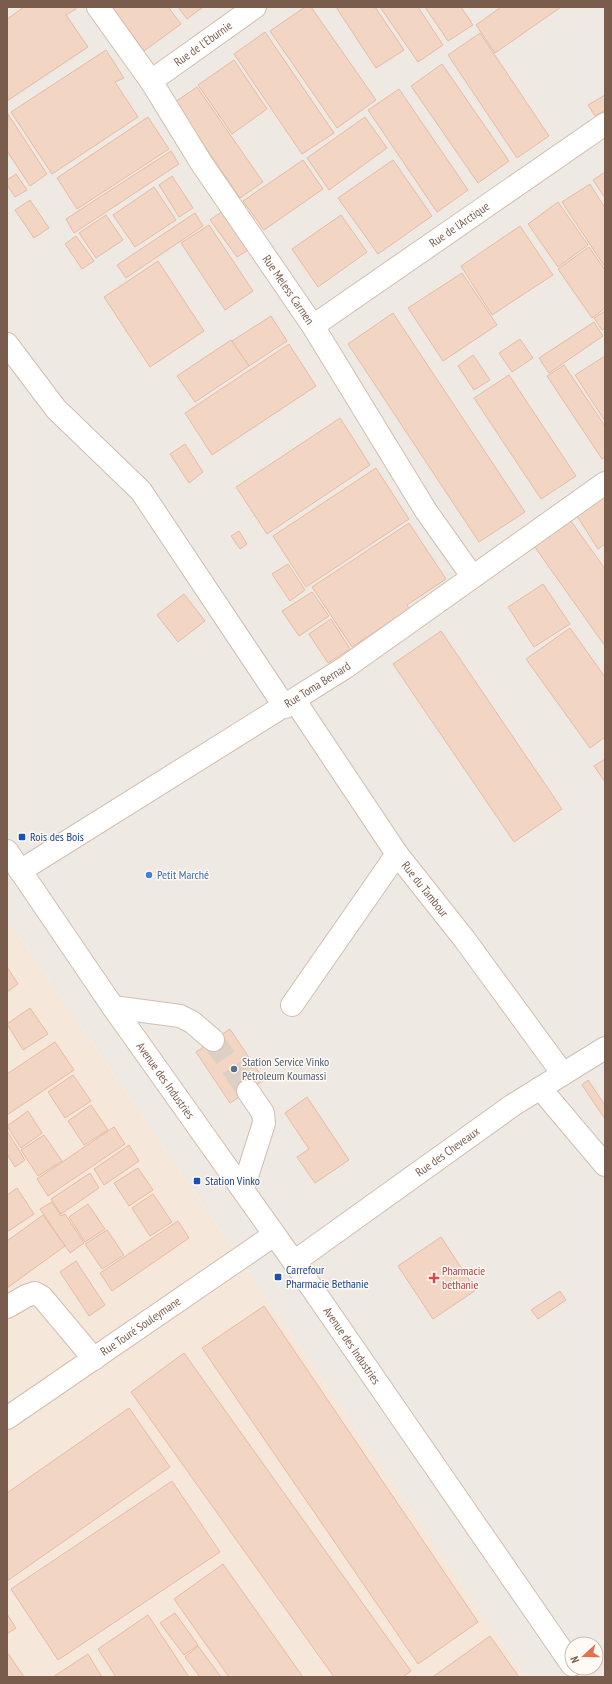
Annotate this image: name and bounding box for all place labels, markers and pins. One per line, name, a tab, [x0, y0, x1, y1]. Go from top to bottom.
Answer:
place label: Rois des Bois	[30, 829, 84, 844]
marker: Rois des Bois	[17, 832, 27, 842]
place label: Petit Marché	[157, 867, 209, 882]
marker: Petit Marché	[144, 870, 154, 880]
place label: Station Service Vinko Pétroleum Koumassi	[242, 1054, 329, 1083]
marker: Station Service Vinko Pétroleum Koumassi	[229, 1064, 239, 1074]
place label: Station Vinko	[205, 1173, 260, 1188]
marker: Station Vinko	[192, 1176, 202, 1186]
place label: Carrefour Pharmacie Bethanie	[286, 1262, 369, 1291]
place label: Pharmacie bethanie	[442, 1263, 485, 1292]
marker: Carrefour Pharmacie Bethanie	[273, 1272, 283, 1282]
marker: Pharmacie bethanie	[429, 1273, 439, 1283]

